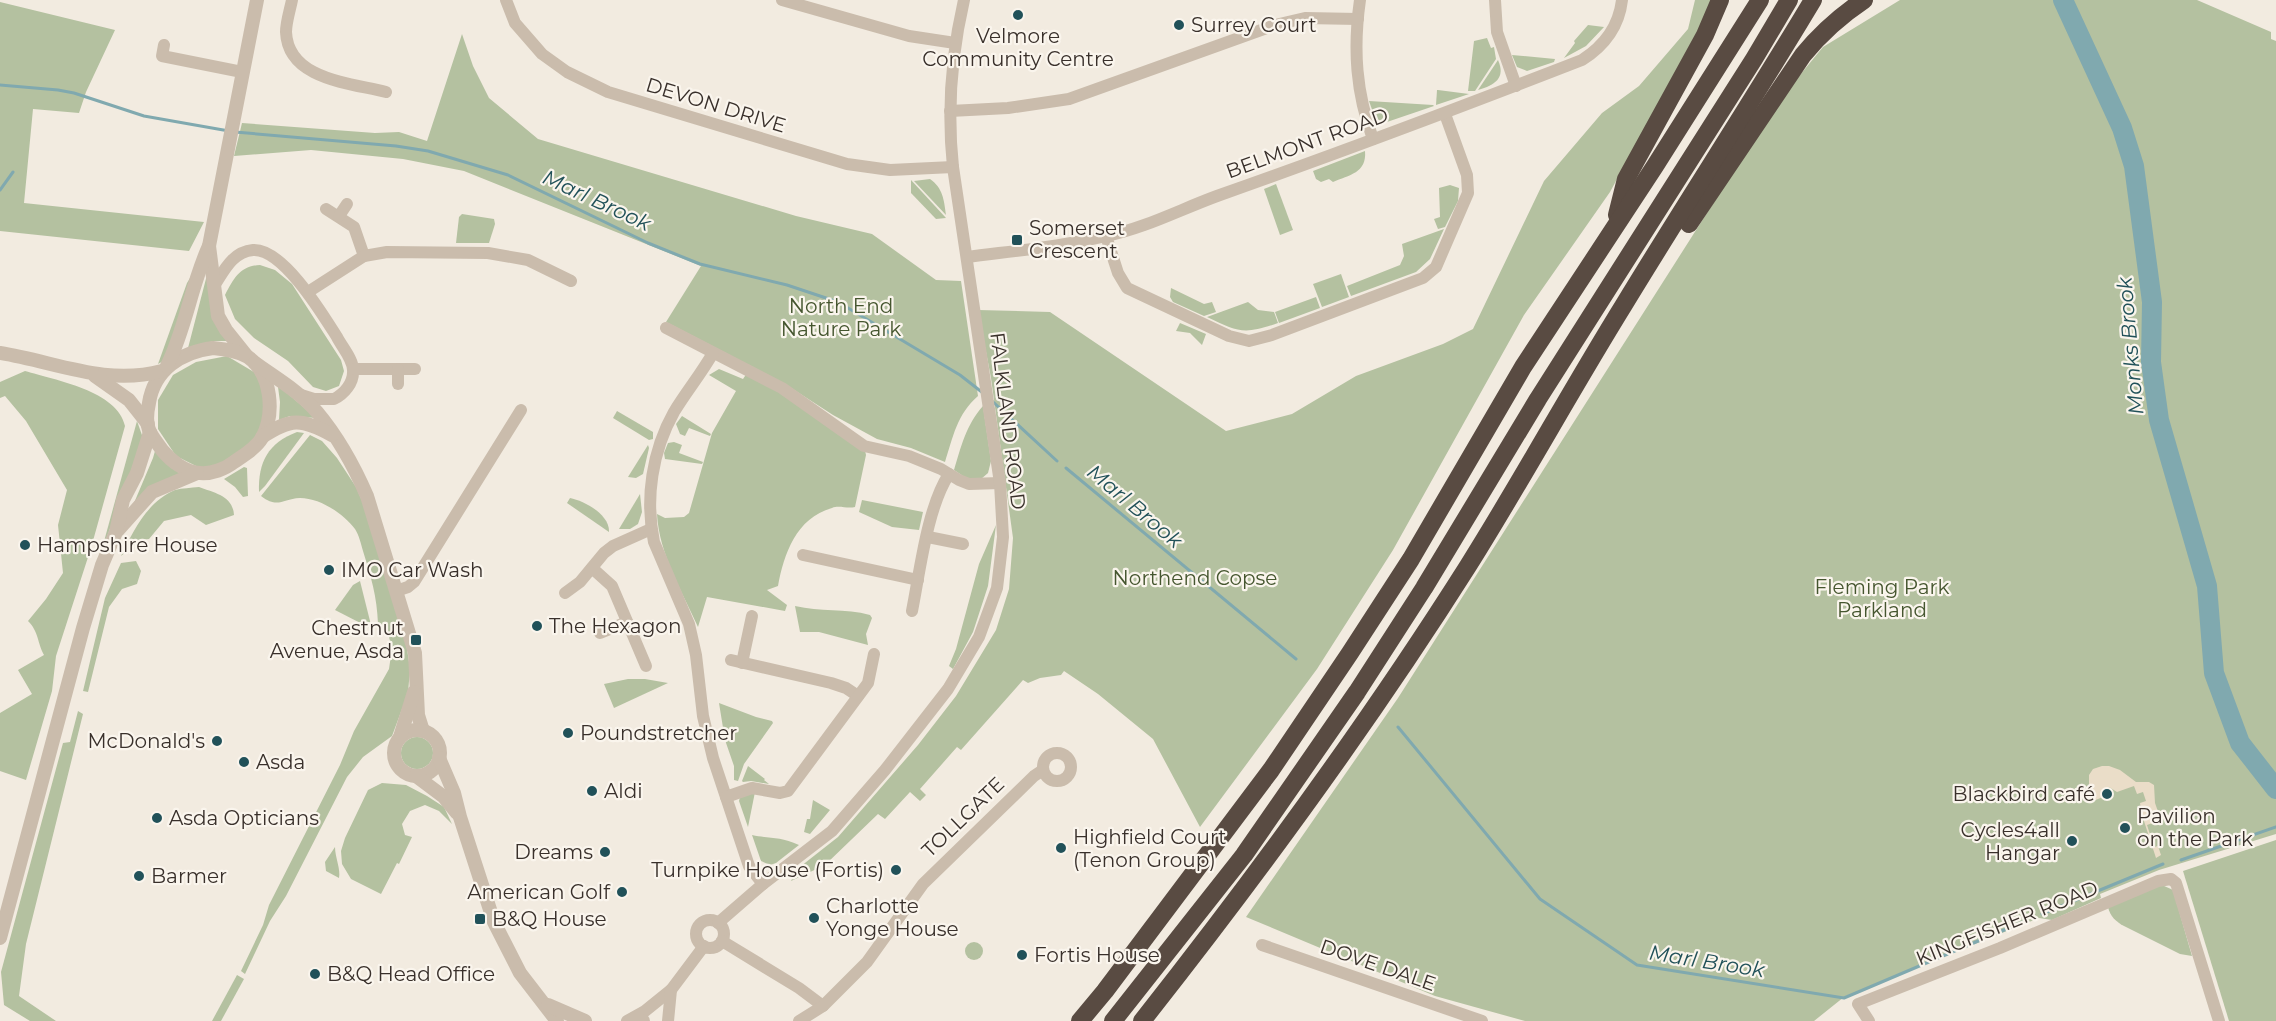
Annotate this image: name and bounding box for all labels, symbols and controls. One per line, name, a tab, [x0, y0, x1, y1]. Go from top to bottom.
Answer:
marker: Velmore Community Centre	[1011, 8, 1025, 22]
place label: Surrey Court	[1191, 13, 1317, 37]
marker: Surrey Court	[1172, 18, 1186, 32]
place label: Velmore Community Centre	[922, 24, 1114, 71]
street label: DEVON DRIVE	[643, 72, 789, 138]
street label: BELMONT ROAD	[1223, 102, 1391, 184]
water label: Marl Brook	[539, 164, 656, 237]
place label: Somerset Crescent	[1029, 216, 1125, 263]
marker: Somerset Crescent	[1010, 233, 1024, 247]
water label: Monks Brook	[2111, 275, 2148, 416]
park label: North End Nature Park	[781, 294, 901, 341]
street label: FALKLAND ROAD	[985, 331, 1031, 511]
water label: Marl Brook	[1082, 459, 1189, 554]
place label: Hampshire House	[37, 533, 218, 557]
marker: Hampshire House	[18, 538, 32, 552]
place label: IMO Car Wash	[341, 558, 483, 582]
marker: IMO Car Wash	[322, 563, 336, 577]
park label: Northend Copse	[1113, 566, 1277, 590]
park label: Fleming Park Parkland	[1815, 575, 1949, 622]
place label: The Hexagon	[549, 614, 681, 638]
place label: Chestnut Avenue, Asda	[270, 616, 404, 663]
marker: The Hexagon	[530, 619, 544, 633]
marker: Chestnut Avenue, Asda	[409, 633, 423, 647]
place label: Poundstretcher	[580, 721, 737, 745]
marker: Poundstretcher	[561, 726, 575, 740]
place label: McDonald's	[88, 729, 205, 753]
marker: McDonald's	[210, 734, 224, 748]
place label: Asda	[256, 750, 305, 774]
marker: Asda	[237, 755, 251, 769]
street label: TOLLGATE	[917, 772, 1009, 862]
place label: Aldi	[604, 779, 643, 803]
place label: Blackbird café	[1952, 782, 2095, 806]
marker: Aldi	[585, 784, 599, 798]
marker: Blackbird café	[2100, 787, 2114, 801]
place label: Pavilion on the Park	[2137, 804, 2253, 851]
place label: Asda Opticians	[169, 806, 319, 830]
marker: Asda Opticians	[150, 811, 164, 825]
place label: Cycles4all Hangar	[1961, 818, 2060, 865]
marker: Pavilion on the Park	[2118, 821, 2132, 835]
place label: Highfield Court (Tenon Group)	[1073, 825, 1226, 872]
marker: Cycles4all Hangar	[2065, 834, 2079, 848]
place label: Dreams	[514, 840, 593, 864]
marker: Highfield Court (Tenon Group)	[1054, 841, 1068, 855]
marker: Dreams	[598, 845, 612, 859]
place label: Turnpike House (Fortis)	[651, 858, 884, 882]
marker: Turnpike House (Fortis)	[889, 863, 903, 877]
place label: Barmer	[151, 864, 227, 888]
marker: Barmer	[132, 869, 146, 883]
street label: KINGFISHER ROAD	[1912, 875, 2102, 971]
place label: American Golf	[467, 880, 611, 904]
marker: American Golf	[615, 885, 629, 899]
place label: Charlotte Yonge House	[826, 894, 959, 941]
place label: B&Q House	[492, 907, 607, 931]
marker: Charlotte Yonge House	[807, 911, 821, 925]
marker: B&Q House	[473, 912, 487, 926]
street label: DOVE DALE	[1317, 934, 1439, 996]
water label: Marl Brook	[1648, 940, 1768, 983]
place label: Fortis House	[1034, 943, 1160, 967]
marker: Fortis House	[1015, 948, 1029, 962]
place label: B&Q Head Office	[327, 962, 495, 986]
marker: B&Q Head Office	[308, 967, 322, 981]

